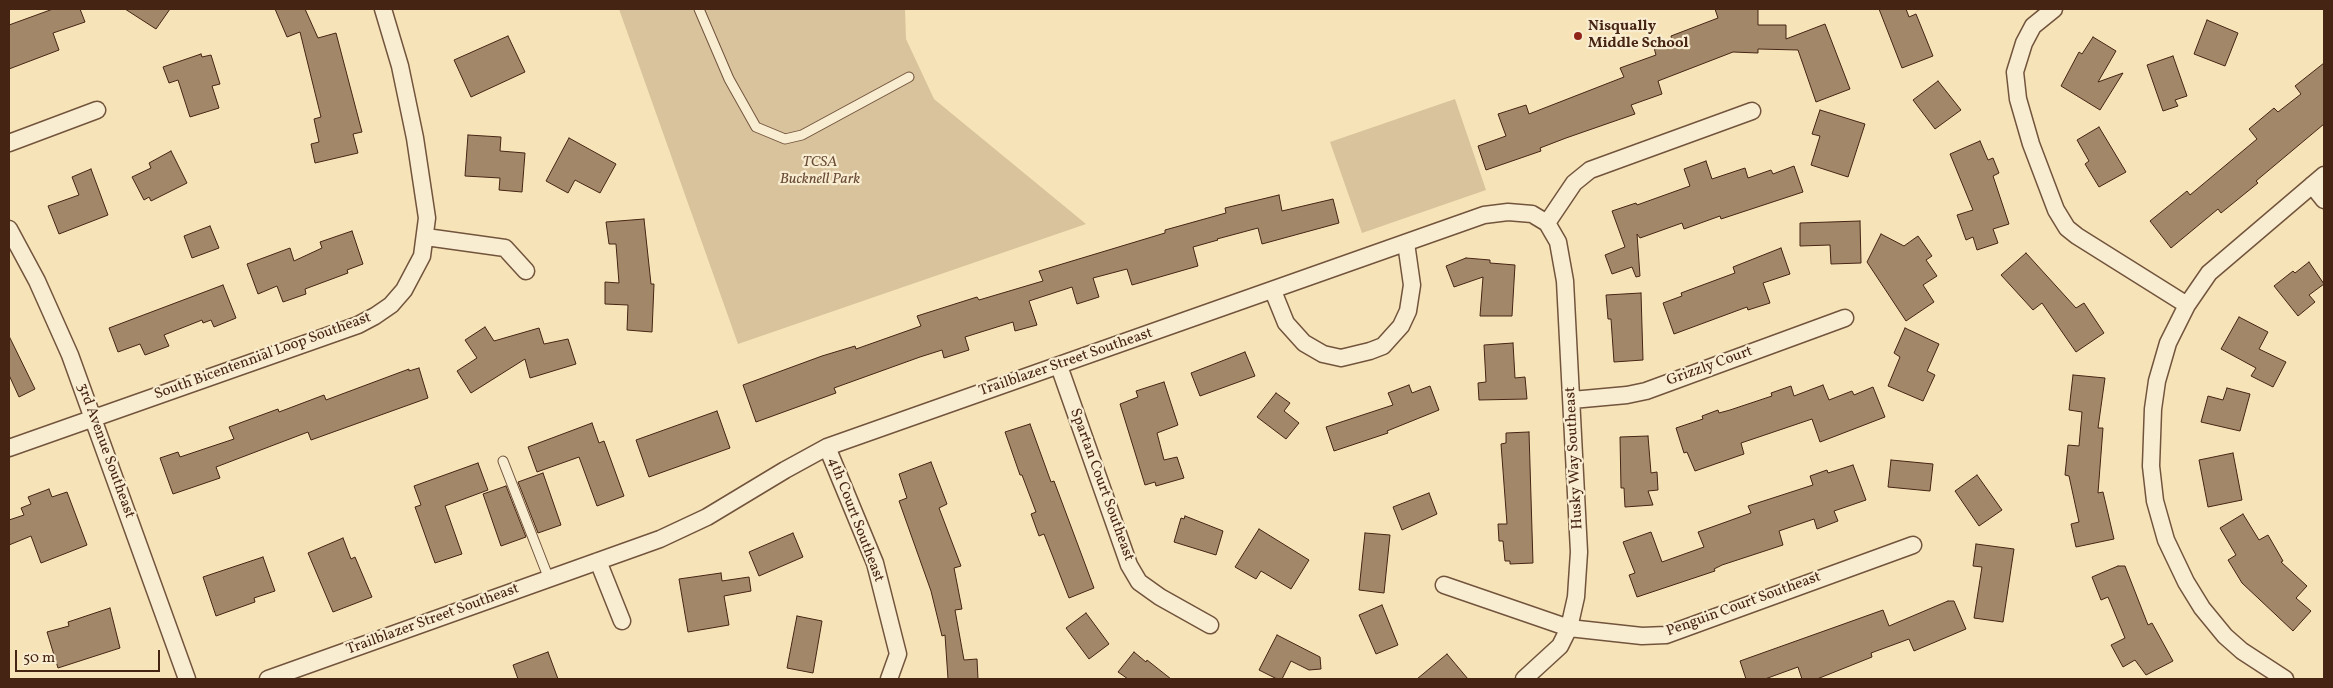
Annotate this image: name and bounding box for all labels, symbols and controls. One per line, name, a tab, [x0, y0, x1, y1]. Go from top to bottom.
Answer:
place label: Nisqually Middle School	[1588, 18, 1688, 53]
marker: Nisqually Middle School	[1572, 30, 1584, 42]
park label: TCSA Bucknell Park	[780, 154, 860, 189]
street label: South Bicentennial Loop Southeast	[152, 309, 374, 405]
street label: Trailblazer Street Southeast	[977, 325, 1155, 401]
street label: Grizzly Court	[1665, 343, 1755, 391]
street label: 3rd Avenue Southeast	[72, 381, 138, 521]
street label: Husky Way Southeast	[1562, 386, 1588, 530]
street label: Spartan Court Southeast	[1065, 406, 1137, 564]
street label: 4th Court Southeast	[823, 455, 887, 585]
street label: Penguin Court Southeast	[1664, 569, 1824, 641]
street label: Trailblazer Street Southeast	[344, 580, 522, 660]
scale bar	[18, 640, 162, 672]
text: 50 m	[23, 648, 55, 669]

